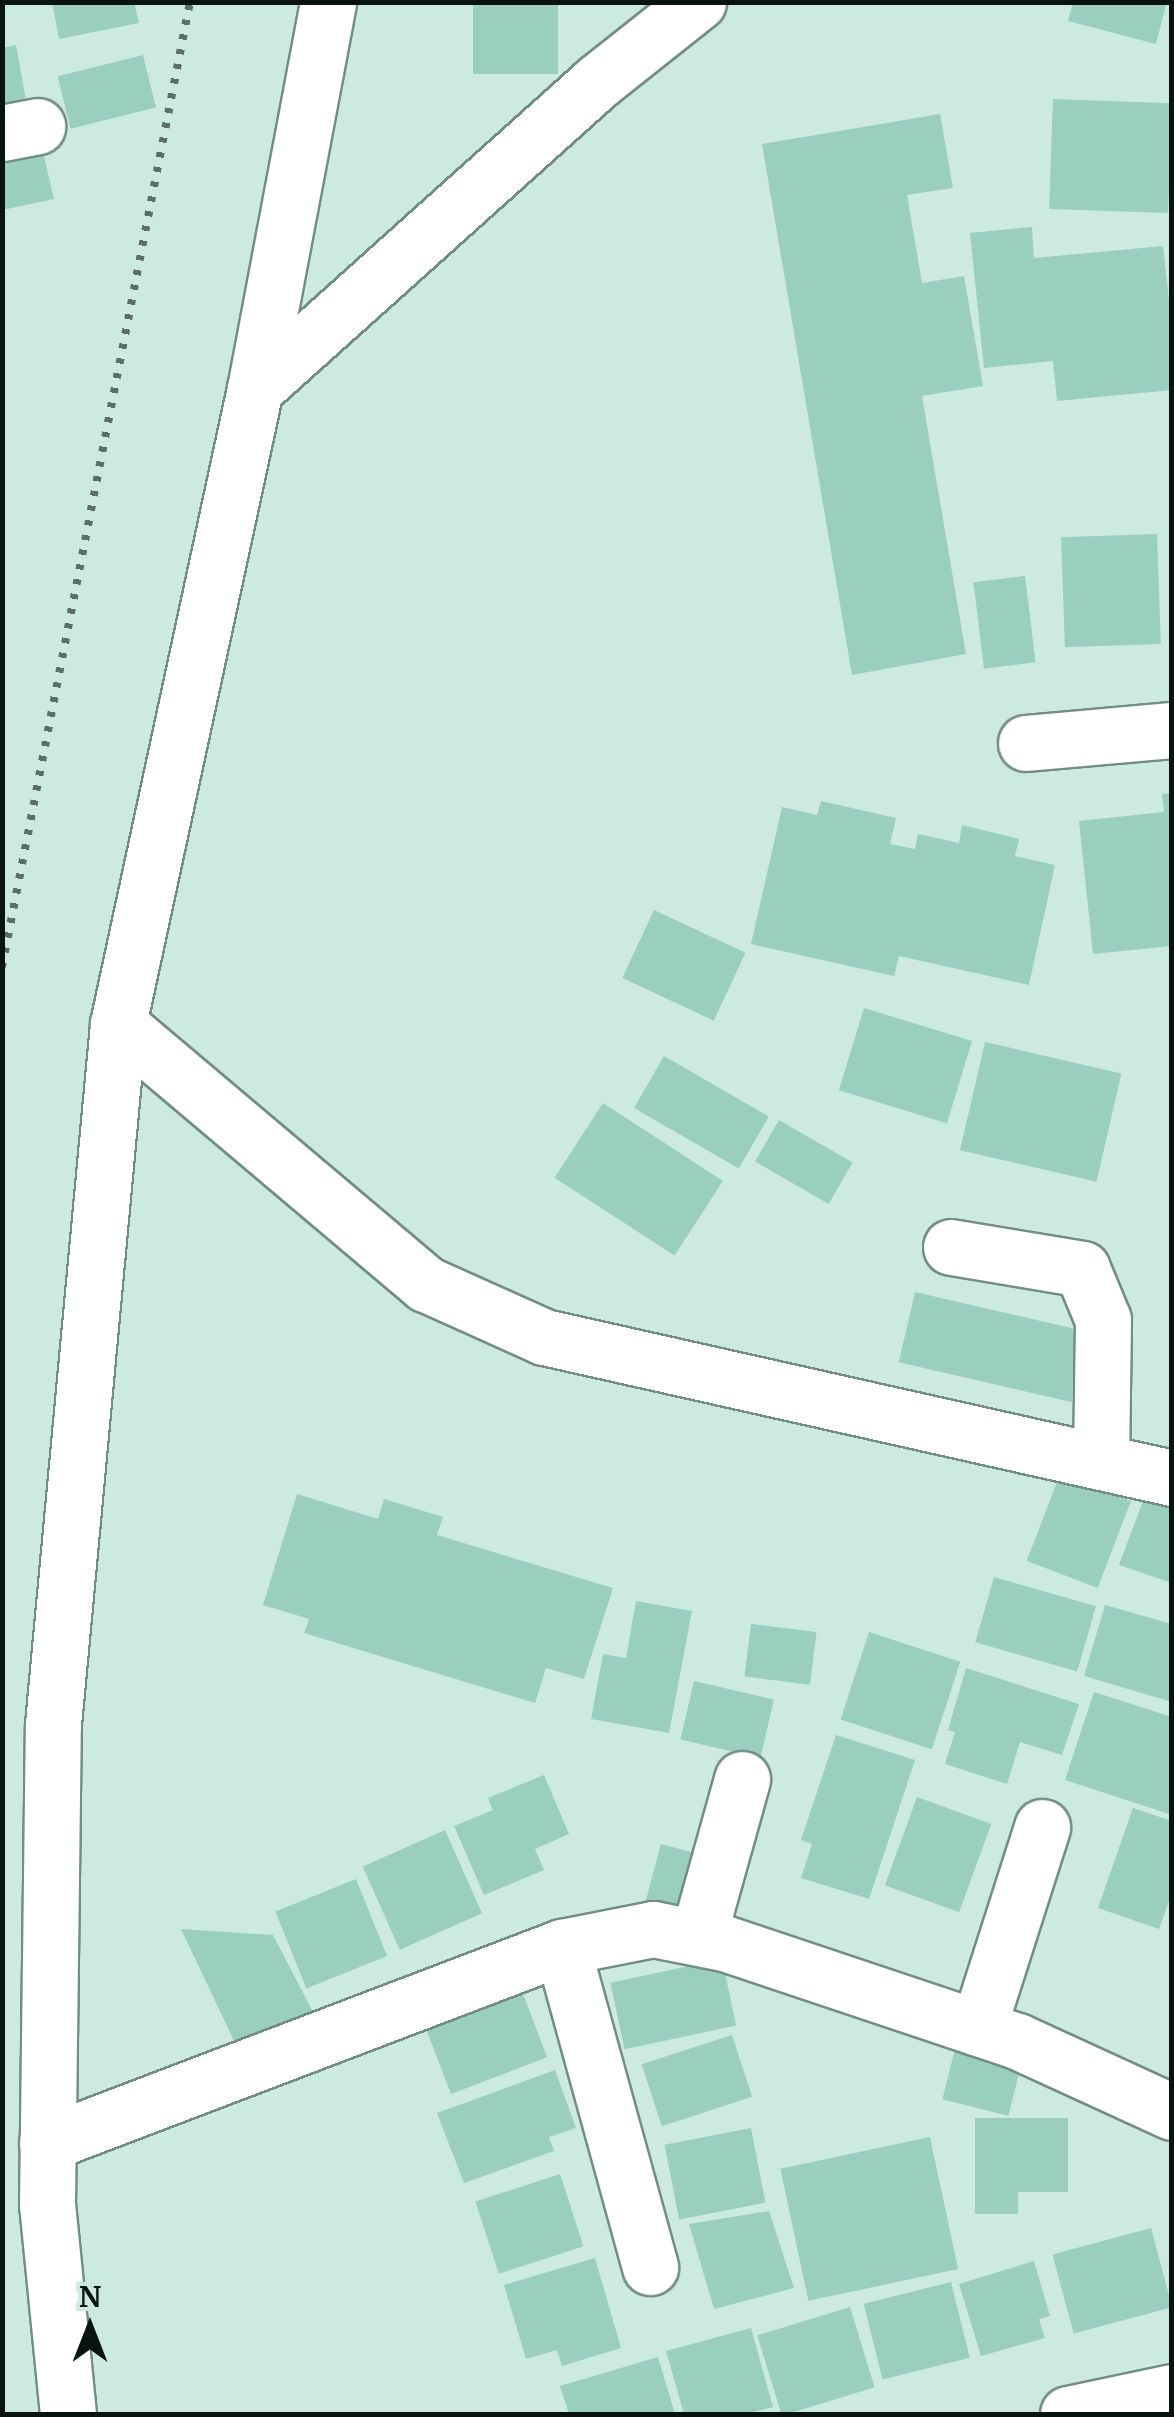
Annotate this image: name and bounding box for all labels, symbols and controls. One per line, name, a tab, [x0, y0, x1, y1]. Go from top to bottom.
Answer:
north arrow	[40, 2277, 140, 2377]
text: N	[79, 2279, 101, 2315]

